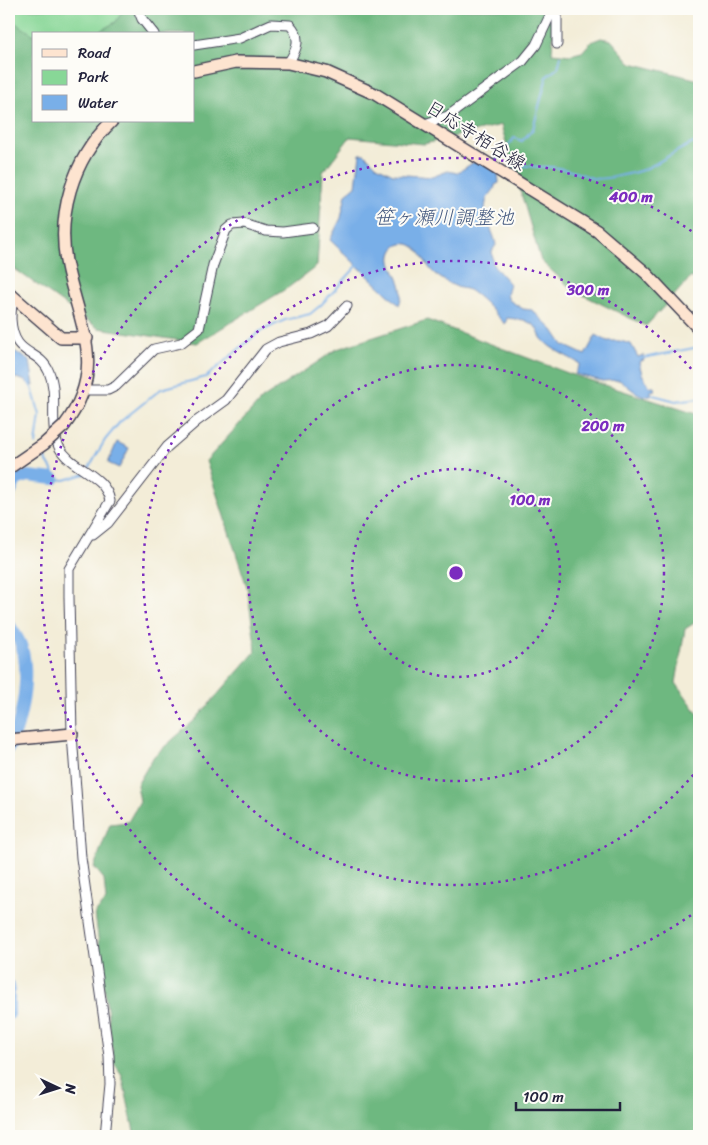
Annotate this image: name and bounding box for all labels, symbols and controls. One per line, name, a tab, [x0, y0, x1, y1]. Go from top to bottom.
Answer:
legend	[32, 32, 195, 122]
text: Road	[78, 40, 111, 66]
text: Park	[78, 64, 109, 90]
text: Water	[78, 90, 118, 116]
street label: 日応寺栢谷線	[419, 91, 533, 179]
text: 400 m	[608, 184, 653, 210]
water label: 笹ヶ瀬川調整池	[374, 200, 515, 235]
text: 300 m	[566, 277, 610, 303]
text: 200 m	[580, 413, 625, 439]
text: 100 m	[510, 487, 551, 513]
centre of rings	[447, 564, 465, 582]
north arrow	[32, 1062, 82, 1112]
scale bar	[516, 1080, 619, 1112]
text: N	[58, 1082, 83, 1095]
text: 100 m	[523, 1084, 564, 1110]

